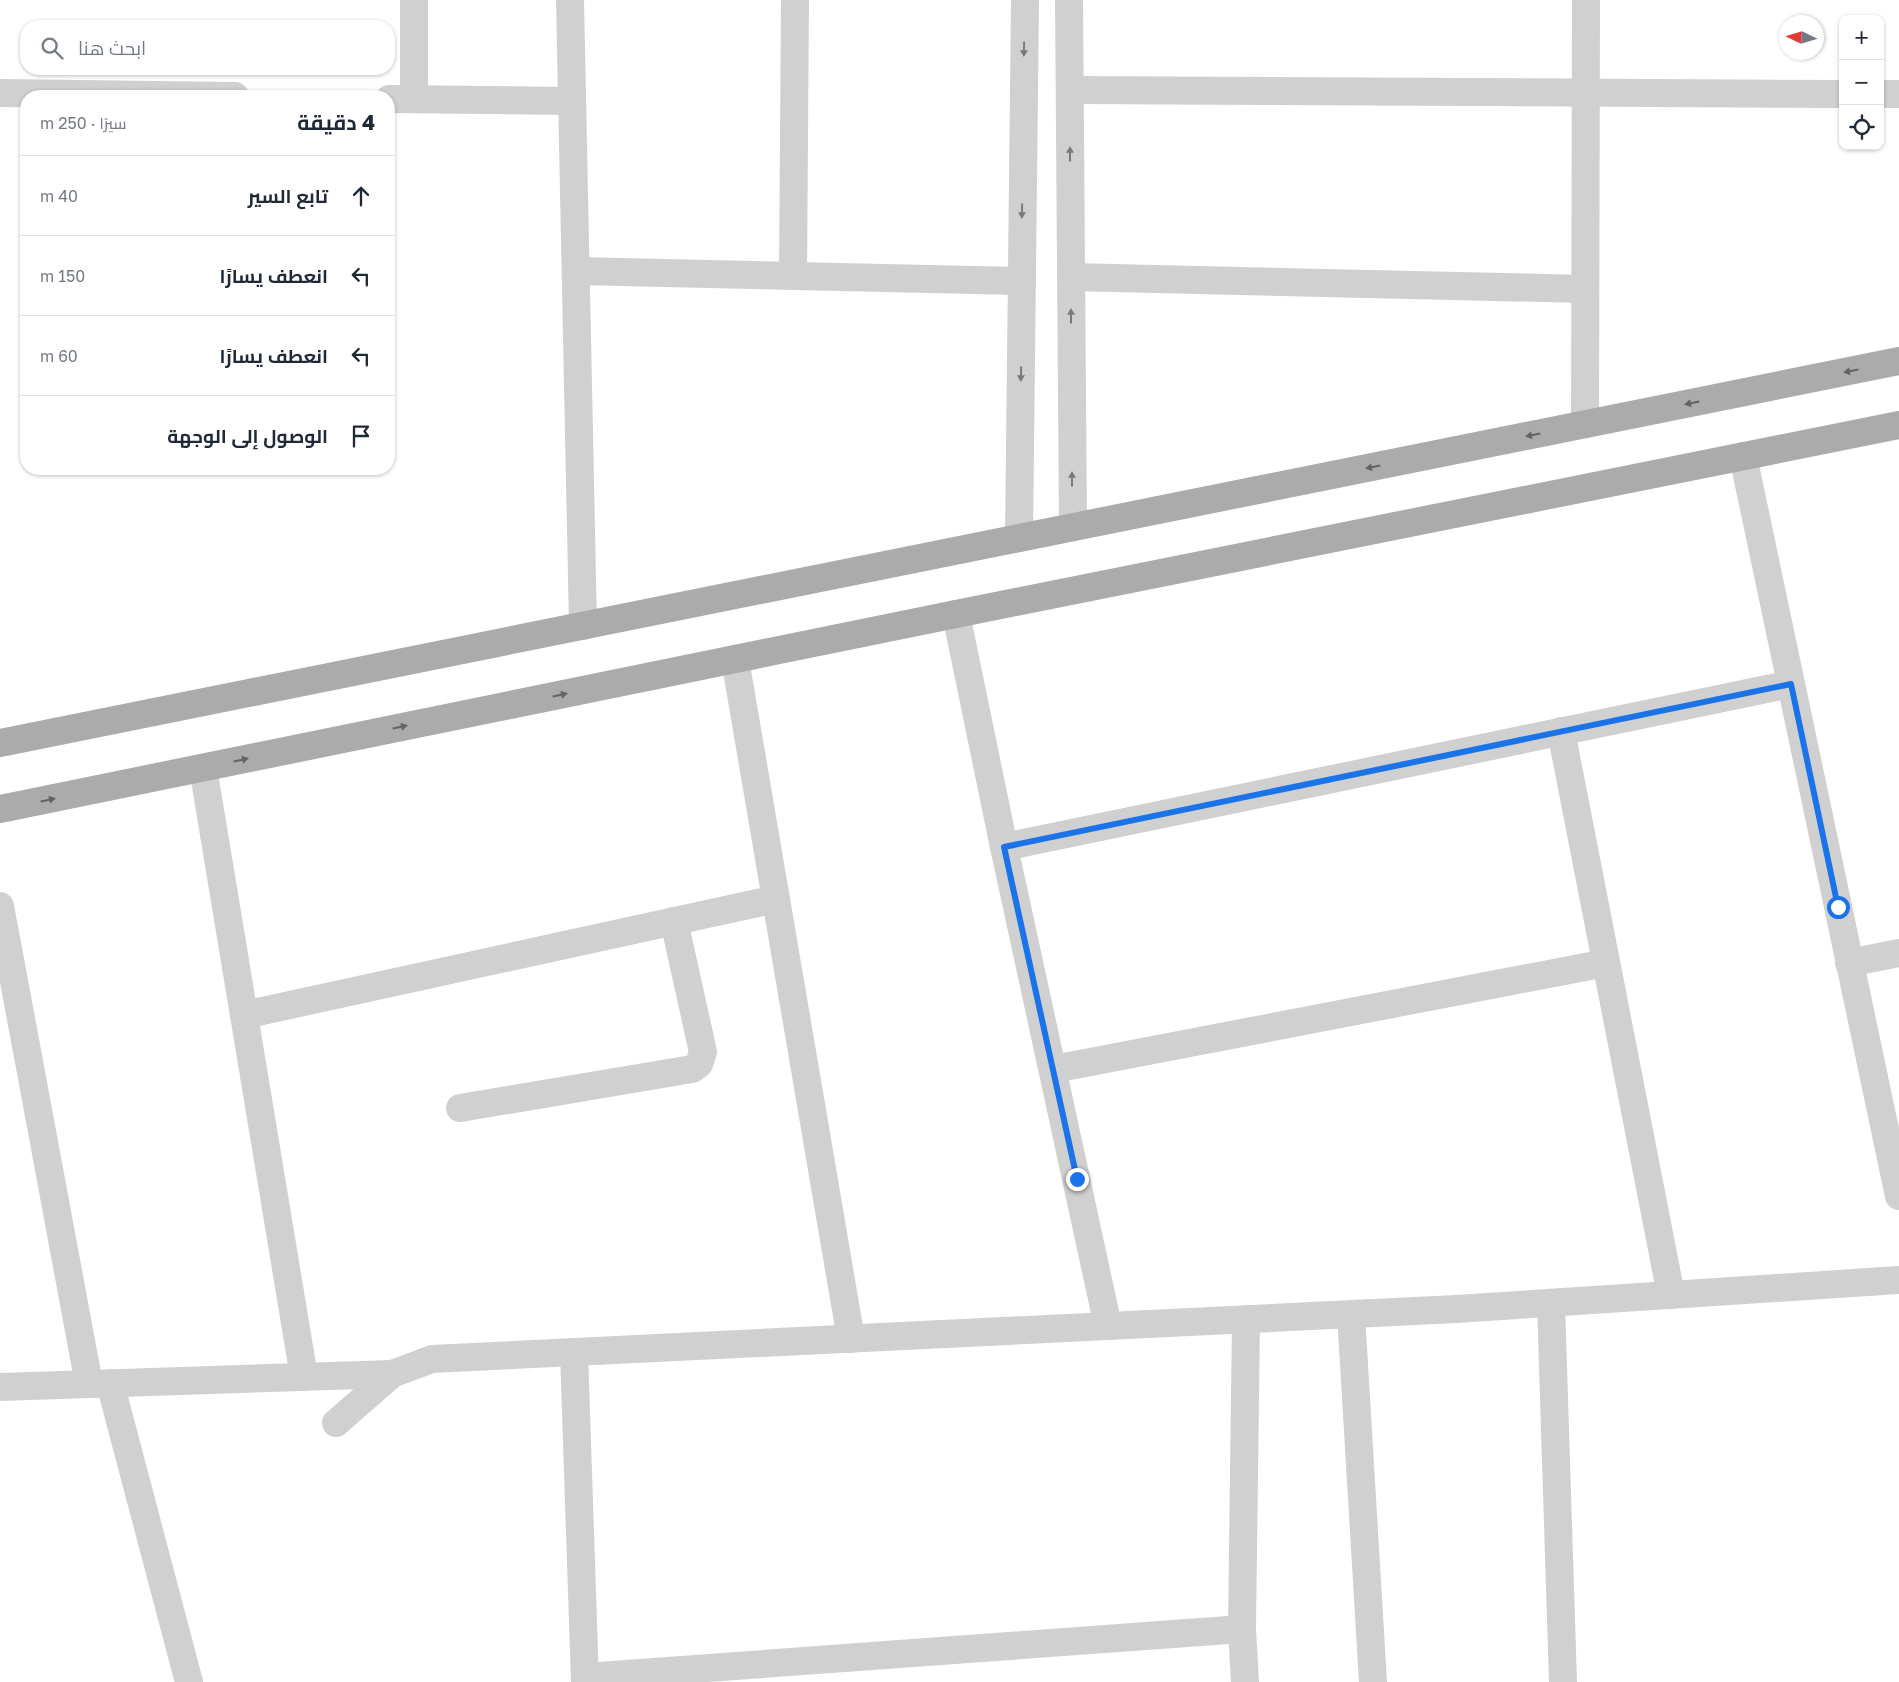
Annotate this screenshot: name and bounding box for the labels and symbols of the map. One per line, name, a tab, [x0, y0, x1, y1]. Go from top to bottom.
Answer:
north arrow	[1779, 15, 1824, 60]
one-way arrow	[1020, 41, 1028, 57]
one-way arrow	[1066, 145, 1074, 161]
one-way arrow	[1018, 203, 1026, 219]
one-way arrow	[1067, 308, 1075, 324]
one-way arrow	[1017, 366, 1025, 382]
one-way arrow	[1843, 367, 1859, 375]
one-way arrow	[1684, 399, 1699, 407]
one-way arrow	[1525, 431, 1540, 439]
one-way arrow	[1366, 463, 1381, 471]
one-way arrow	[1068, 470, 1076, 486]
one-way arrow	[552, 691, 567, 699]
one-way arrow	[393, 723, 409, 731]
one-way arrow	[234, 756, 249, 764]
one-way arrow	[40, 795, 56, 803]
route start	[1827, 896, 1850, 919]
route end	[1066, 1168, 1089, 1191]

